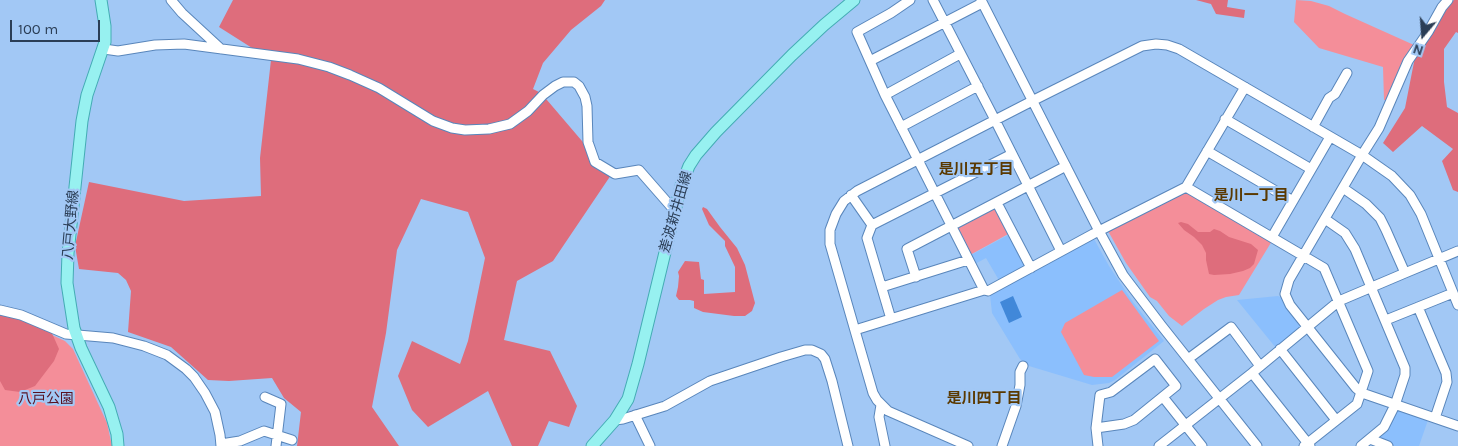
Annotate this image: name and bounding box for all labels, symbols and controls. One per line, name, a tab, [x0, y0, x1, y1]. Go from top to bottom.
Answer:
scale bar	[12, 10, 102, 42]
north arrow	[1398, 10, 1448, 60]
text: 100 m	[18, 20, 58, 38]
text: N	[1411, 40, 1426, 59]
district label: 是川五丁目	[939, 161, 1013, 179]
street label: 差波新井田線	[656, 169, 696, 255]
district label: 是川一丁目	[1214, 187, 1288, 205]
street label: 八戸大野線	[60, 189, 82, 261]
district label: 是川四丁目	[947, 390, 1021, 408]
park label: 八戸公園	[18, 391, 74, 407]

